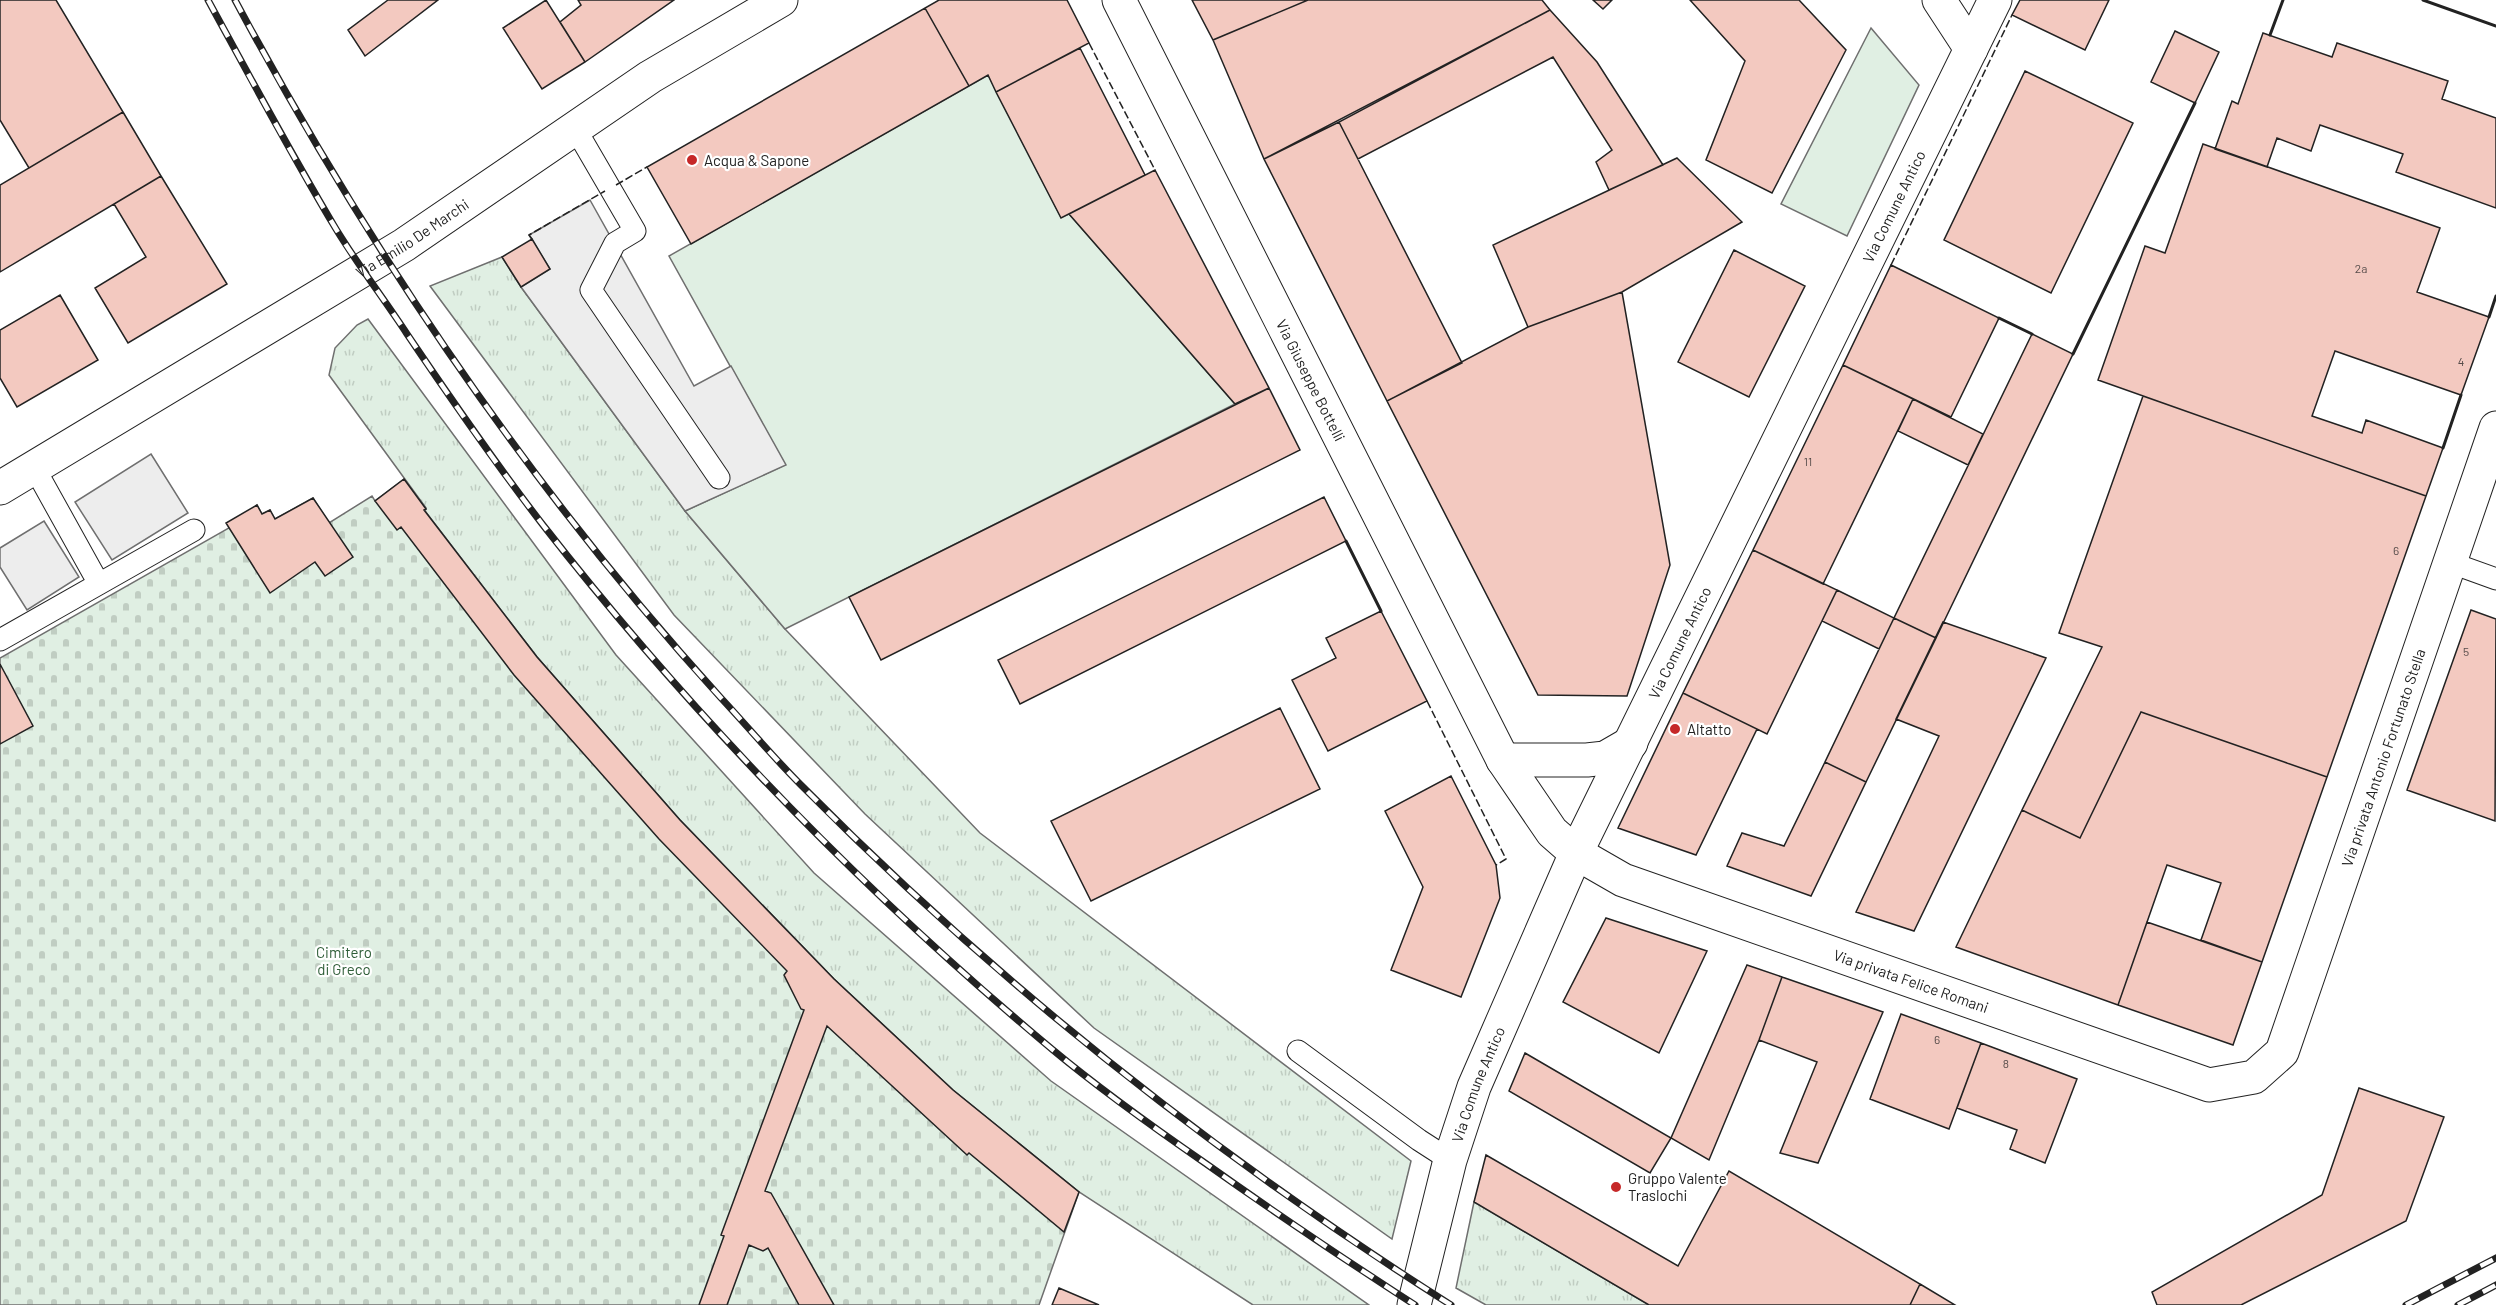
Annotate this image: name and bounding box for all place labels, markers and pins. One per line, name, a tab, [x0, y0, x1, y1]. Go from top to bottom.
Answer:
place label: Acqua & Sapone	[704, 151, 809, 169]
marker: Acqua & Sapone	[685, 153, 699, 167]
place label: Altatto	[1687, 720, 1732, 738]
marker: Altatto	[1668, 722, 1682, 736]
place label: Gruppo Valente Traslochi	[1628, 1169, 1727, 1204]
marker: Gruppo Valente Traslochi	[1609, 1180, 1623, 1194]

